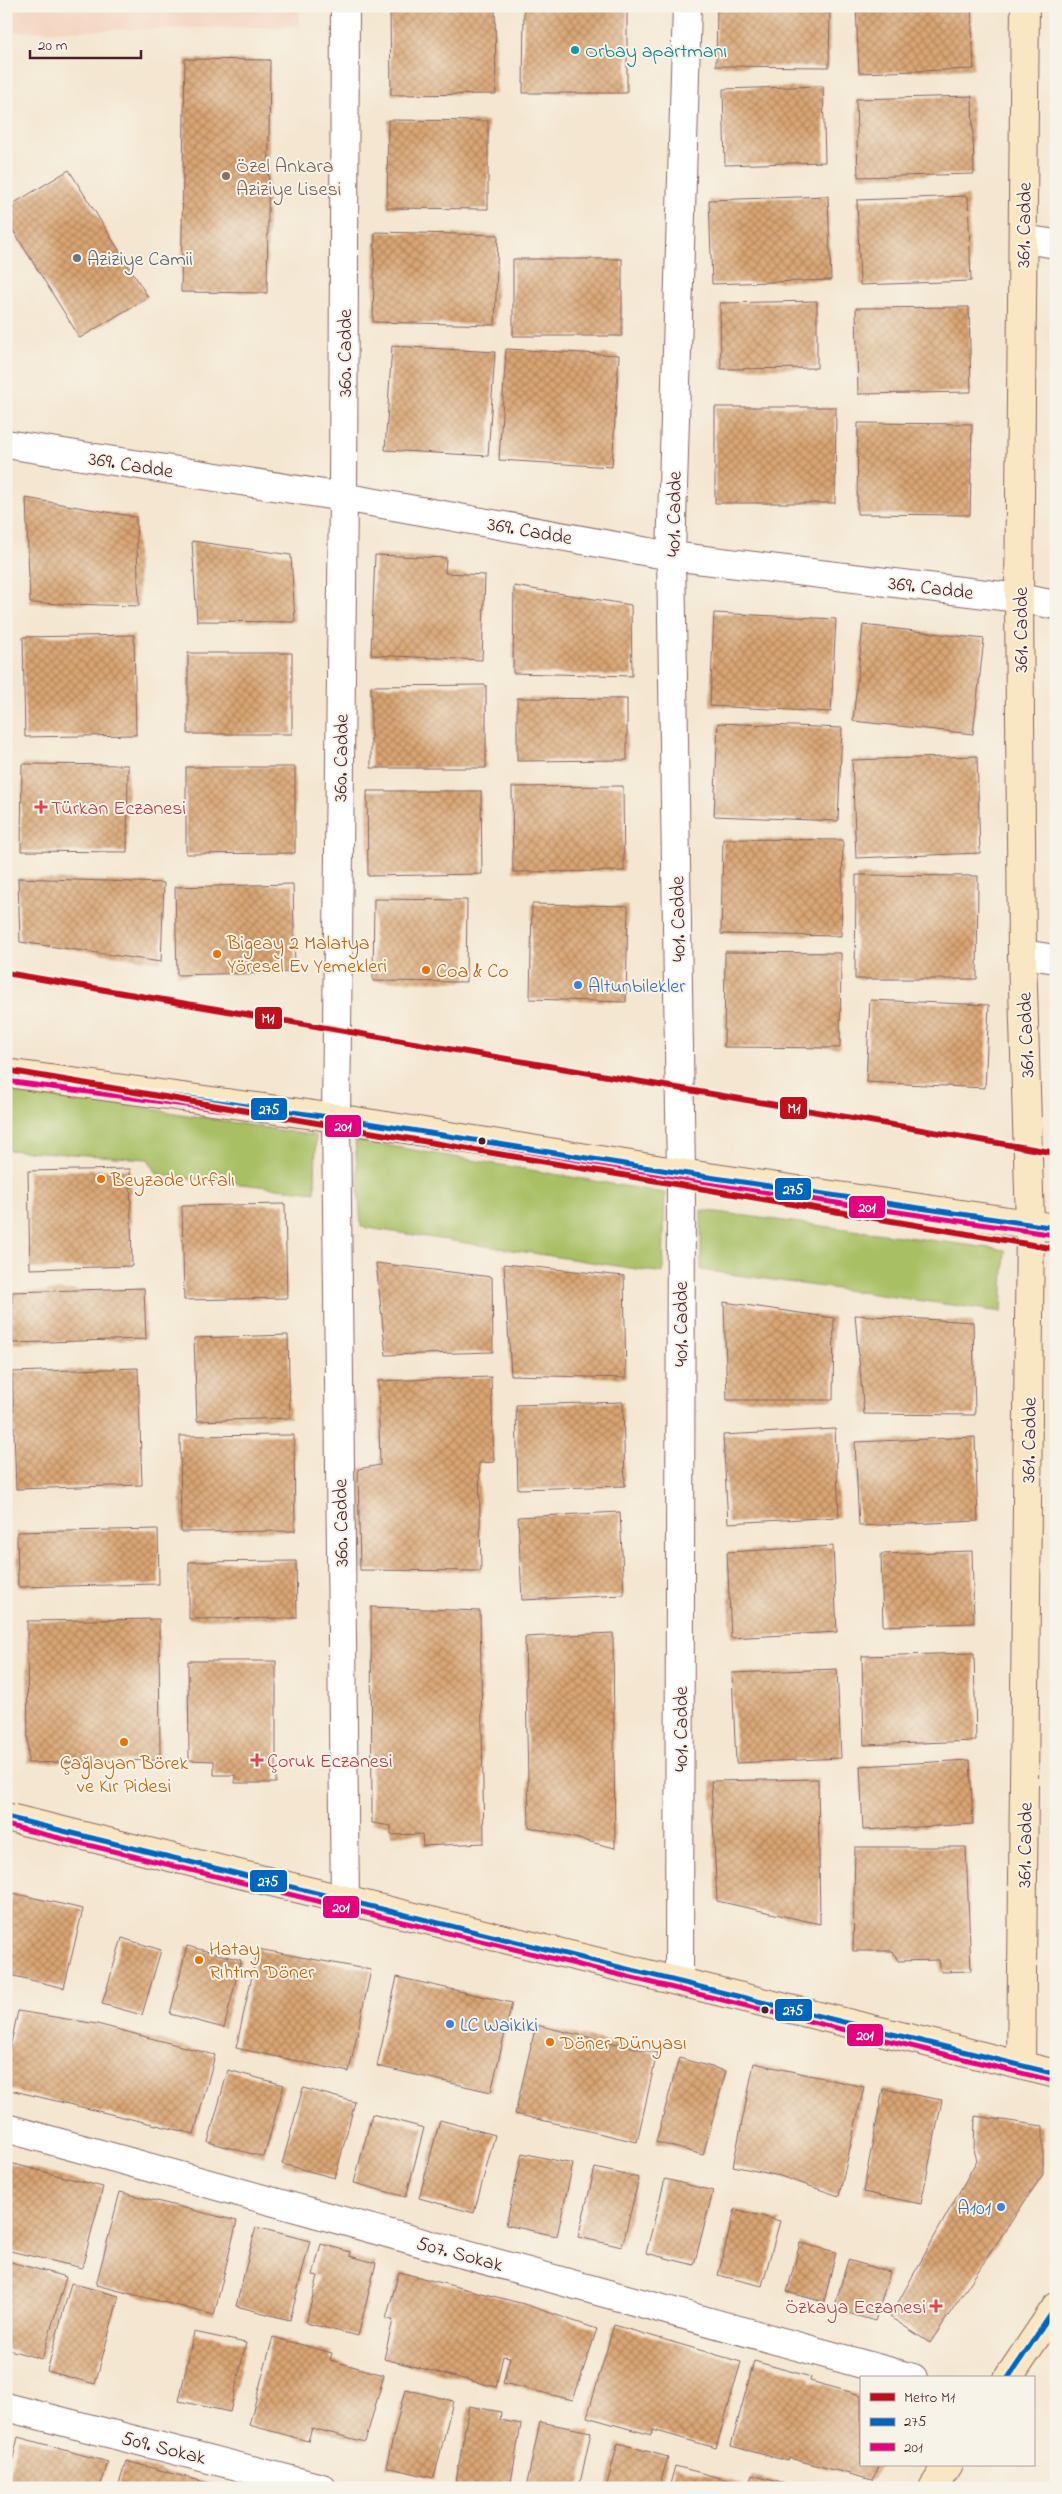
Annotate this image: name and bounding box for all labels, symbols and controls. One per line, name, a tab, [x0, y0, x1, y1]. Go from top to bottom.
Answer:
scale bar	[30, 28, 141, 60]
text: 20 m	[38, 35, 68, 57]
place label: Orbay apartmanı	[585, 38, 727, 67]
marker: Orbay apartmanı	[569, 44, 581, 56]
place label: Özel Ankara Aziziye Lisesi	[236, 153, 341, 205]
marker: Özel Ankara Aziziye Lisesi	[220, 170, 232, 182]
street label: 361. Cadde	[1010, 182, 1041, 268]
place label: Aziziye Camii	[87, 246, 193, 275]
marker: Aziziye Camii	[71, 252, 83, 264]
street label: 360. Cadde	[332, 309, 361, 397]
street label: 369. Cadde	[86, 445, 175, 487]
street label: 401. Cadde	[660, 471, 691, 557]
street label: 369. Cadde	[485, 511, 574, 554]
street label: 369. Cadde	[887, 570, 975, 609]
street label: 361. Cadde	[1008, 587, 1037, 673]
street label: 360. Cadde	[327, 714, 358, 802]
place label: Türkan Eczanesi	[51, 795, 186, 824]
marker: Türkan Eczanesi	[35, 801, 47, 813]
street label: 401. Cadde	[664, 876, 695, 962]
place label: Bigeay 2 Malatya Yöresel Ev Yemekleri	[226, 930, 387, 982]
marker: Bigeay 2 Malatya Yöresel Ev Yemekleri	[211, 948, 223, 960]
place label: Coa & Co	[436, 958, 509, 987]
marker: Coa & Co	[420, 964, 432, 976]
place label: Altunbilekler	[588, 973, 686, 1002]
marker: Altunbilekler	[572, 979, 584, 991]
street label: 361. Cadde	[1012, 992, 1043, 1078]
line badge: M1	[254, 1006, 283, 1030]
text: M1	[262, 1009, 275, 1030]
line badge: M1	[779, 1096, 808, 1120]
line badge: 275	[250, 1097, 288, 1121]
text: M1	[788, 1099, 801, 1120]
text: 275	[258, 1100, 279, 1121]
line badge: 201	[324, 1114, 362, 1138]
text: 201	[333, 1117, 352, 1138]
unlabelled marker	[477, 1136, 487, 1146]
place label: Beyzade Urfalı	[110, 1167, 235, 1196]
marker: Beyzade Urfalı	[95, 1173, 107, 1185]
line badge: 275	[774, 1177, 812, 1201]
text: 275	[782, 1180, 803, 1201]
line badge: 201	[848, 1195, 886, 1219]
text: 201	[857, 1198, 876, 1219]
street label: 401. Cadde	[668, 1281, 697, 1367]
street label: 361. Cadde	[1015, 1397, 1046, 1483]
street label: 360. Cadde	[327, 1479, 358, 1567]
street label: 401. Cadde	[668, 1686, 697, 1772]
marker: Çağlayan Börek ve Kır Pidesi	[118, 1736, 130, 1748]
place label: Çoruk Eczanesi	[267, 1748, 393, 1777]
place label: Çağlayan Börek ve Kır Pidesi	[60, 1750, 189, 1802]
marker: Çoruk Eczanesi	[251, 1754, 263, 1766]
street label: 361. Cadde	[1011, 1802, 1042, 1888]
line badge: 275	[249, 1869, 288, 1893]
text: 275	[257, 1872, 278, 1893]
line badge: 201	[322, 1895, 360, 1919]
text: 201	[331, 1898, 350, 1919]
place label: Hatay Rıhtım Döner	[209, 1936, 315, 1988]
marker: Hatay Rıhtım Döner	[193, 1954, 205, 1966]
line badge: 275	[774, 1998, 813, 2022]
text: 275	[782, 2001, 803, 2022]
unlabelled marker	[760, 2005, 770, 2015]
place label: LC Waikiki	[460, 2012, 538, 2041]
marker: LC Waikiki	[444, 2018, 456, 2030]
line badge: 201	[846, 2023, 884, 2047]
text: 201	[855, 2026, 874, 2047]
place label: Döner Dünyası	[559, 2030, 687, 2059]
marker: Döner Dünyası	[544, 2036, 556, 2048]
place label: A101	[957, 2195, 991, 2224]
marker: A101	[995, 2201, 1007, 2213]
street label: 507. Sokak	[413, 2230, 506, 2281]
place label: Özkaya Eczanesi	[785, 2294, 926, 2323]
marker: Özkaya Eczanesi	[930, 2300, 942, 2312]
legend	[860, 2376, 1034, 2466]
text: Metro M1	[904, 2387, 955, 2409]
text: 275	[904, 2411, 927, 2433]
street label: 509. Sokak	[118, 2425, 209, 2474]
text: 201	[904, 2437, 923, 2459]

